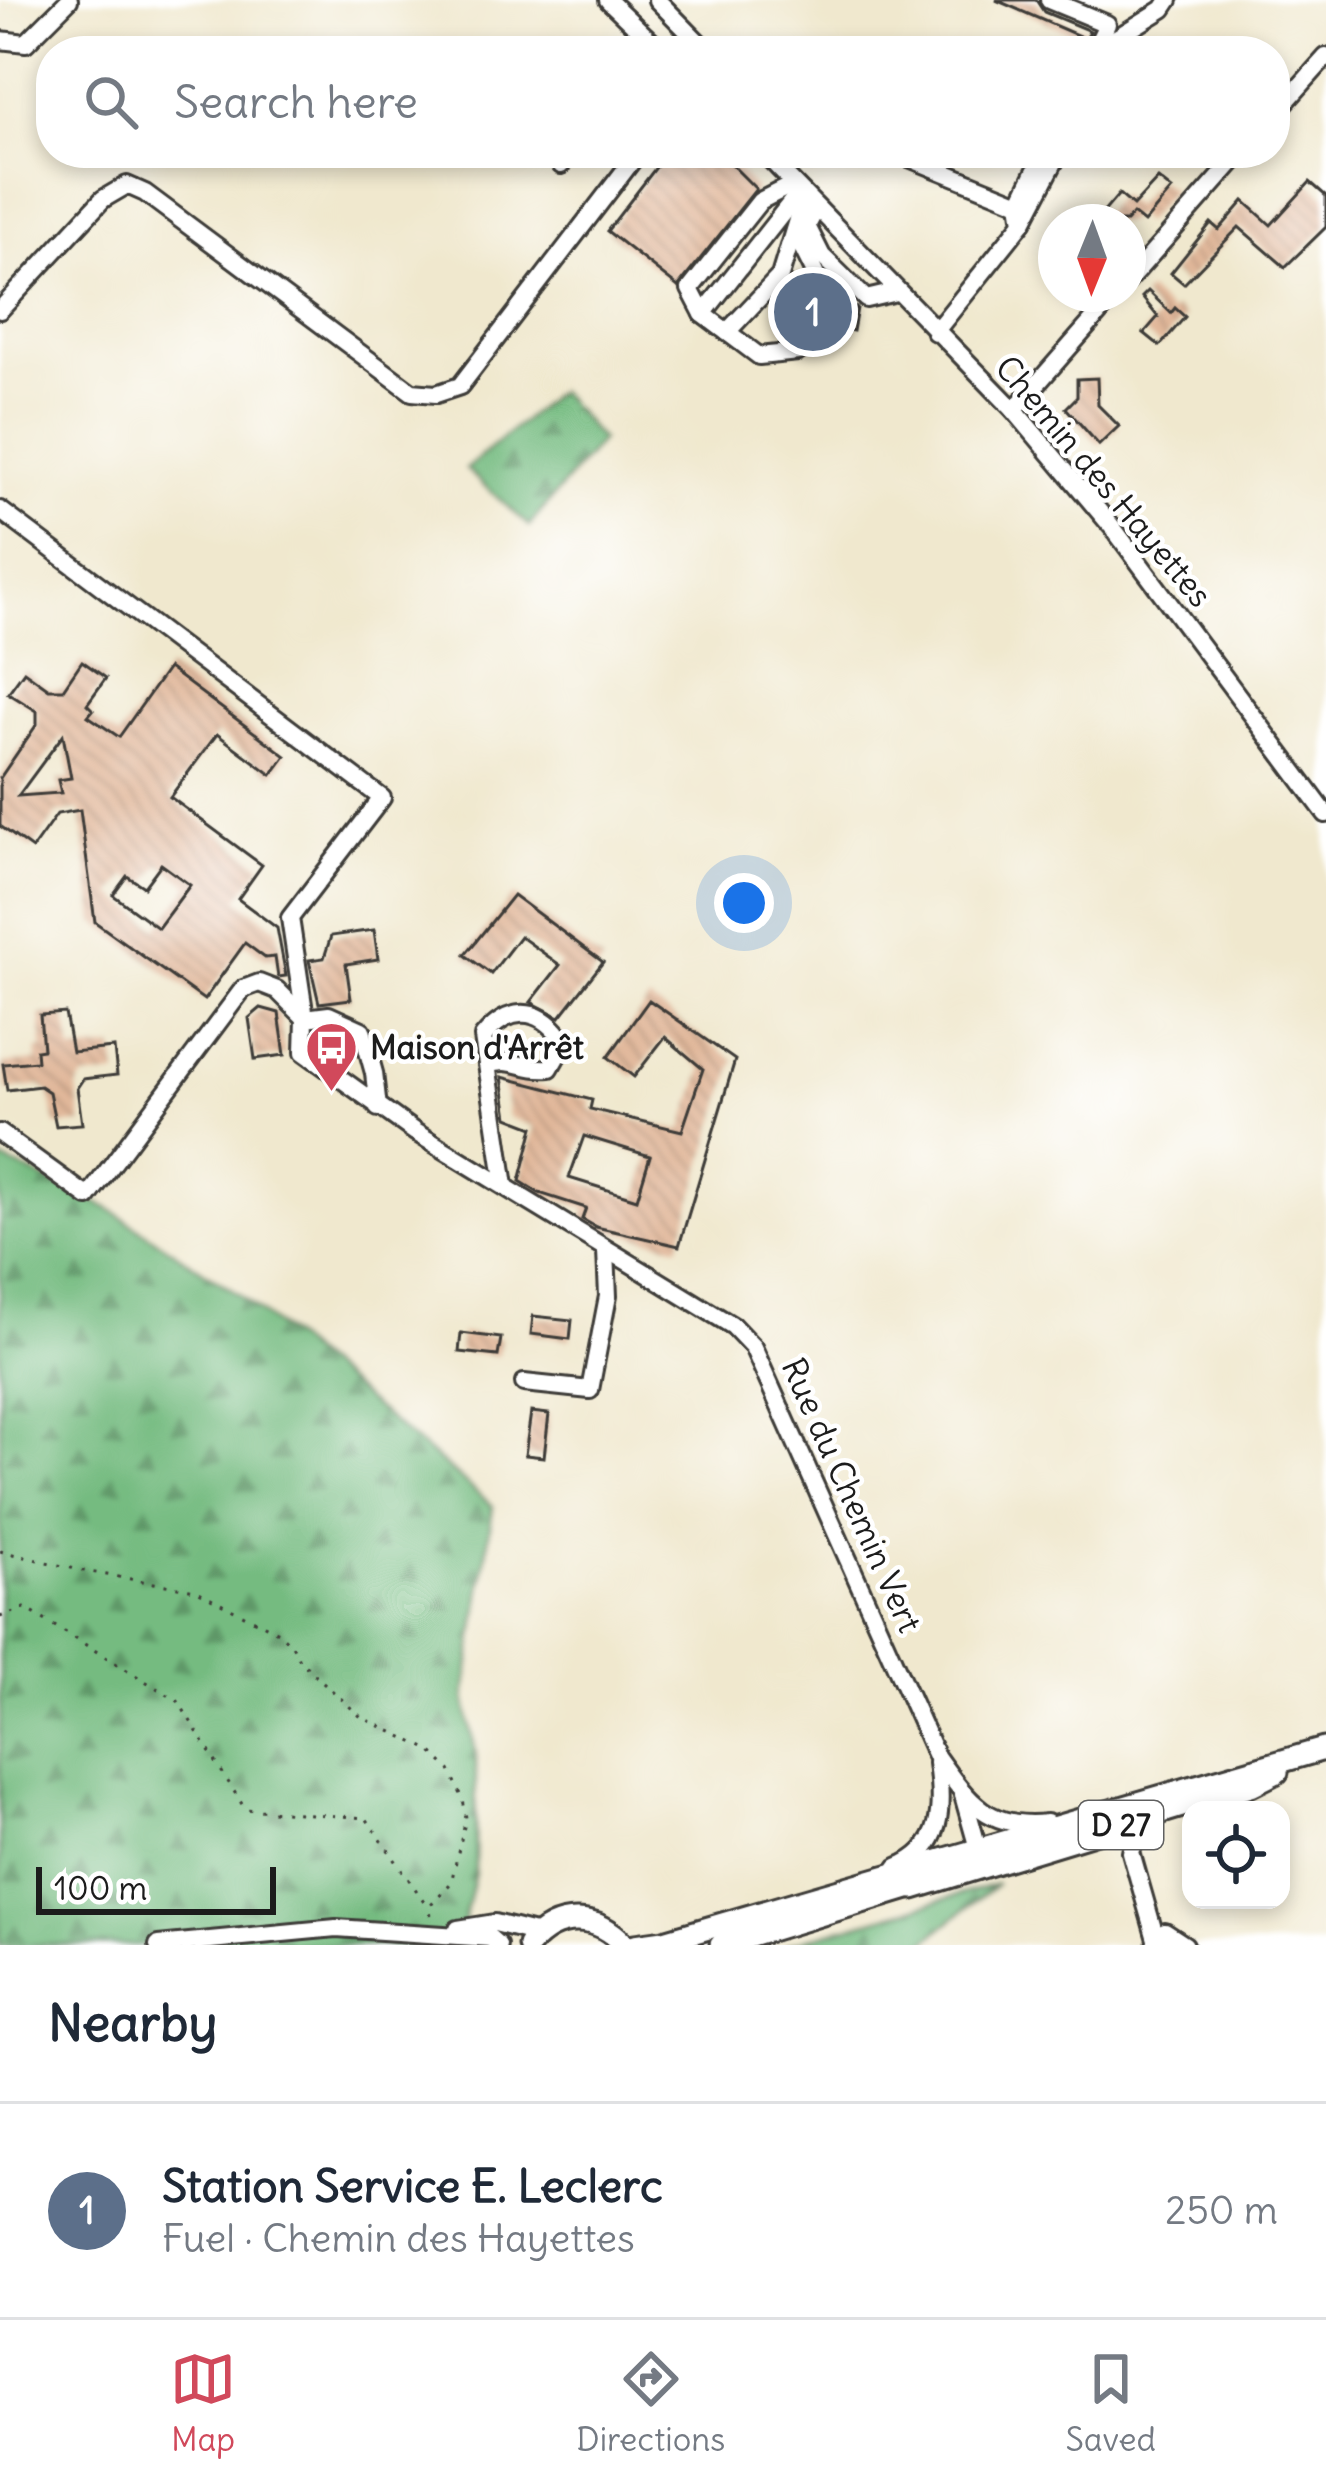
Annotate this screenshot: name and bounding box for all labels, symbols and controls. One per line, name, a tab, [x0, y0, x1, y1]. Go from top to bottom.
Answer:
search box	[36, 36, 1290, 168]
icon: search	[78, 69, 144, 135]
text: Search here	[174, 74, 418, 130]
north arrow	[1038, 204, 1146, 312]
pin: 1	[774, 267, 852, 357]
street label: Chemin des Hayettes	[987, 347, 1221, 615]
your location	[714, 873, 774, 933]
bus stop icon: Maison d'Arrêt	[303, 1019, 359, 1093]
place label: Maison d'Arrêt	[370, 1026, 584, 1068]
street label: Rue du Chemin Vert	[773, 1351, 931, 1639]
road number: D 27	[1079, 1801, 1163, 1849]
map controls	[1182, 1801, 1290, 1909]
button: locate	[1182, 1801, 1290, 1909]
scale bar	[36, 1861, 276, 1914]
text: 100 m	[54, 1867, 147, 1909]
text: Nearby	[48, 1991, 217, 2055]
text: Station Service E. Leclerc	[162, 2158, 663, 2214]
text: 1	[79, 2186, 95, 2235]
text: 250 m	[1165, 2186, 1278, 2235]
text: Fuel · Chemin des Hayettes	[162, 2214, 635, 2263]
tab: Map	[170, 2346, 236, 2460]
tab: Directions	[576, 2346, 725, 2460]
tab: Saved	[1066, 2346, 1156, 2460]

